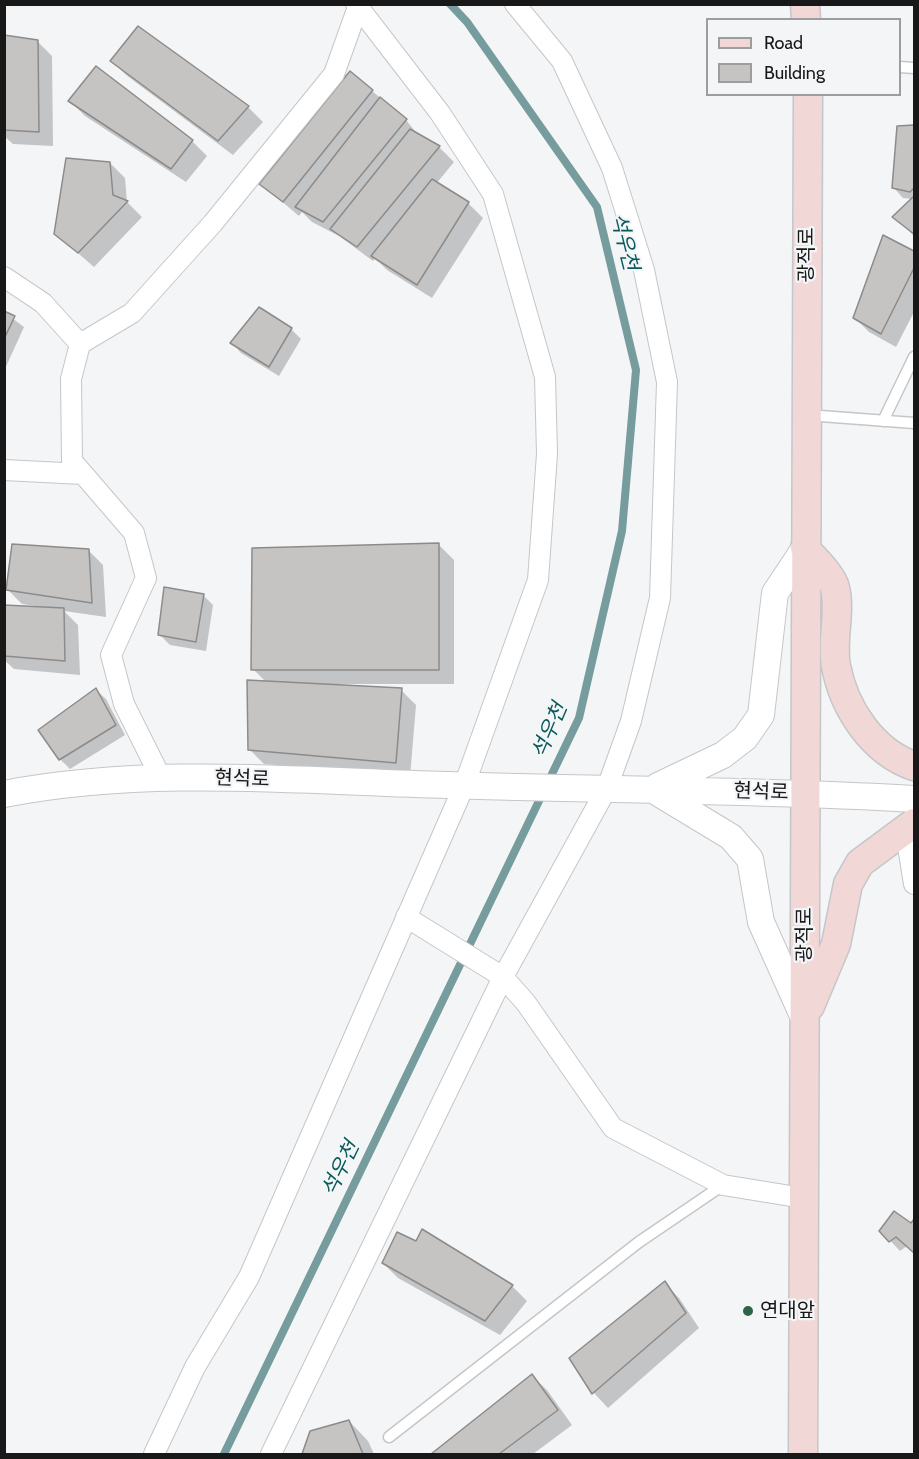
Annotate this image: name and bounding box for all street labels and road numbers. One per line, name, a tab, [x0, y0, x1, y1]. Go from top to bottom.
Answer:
street label: 광적로	[795, 227, 819, 283]
street label: 현석로	[214, 766, 270, 792]
street label: 현석로	[733, 779, 789, 805]
street label: 광적로	[793, 907, 817, 963]

